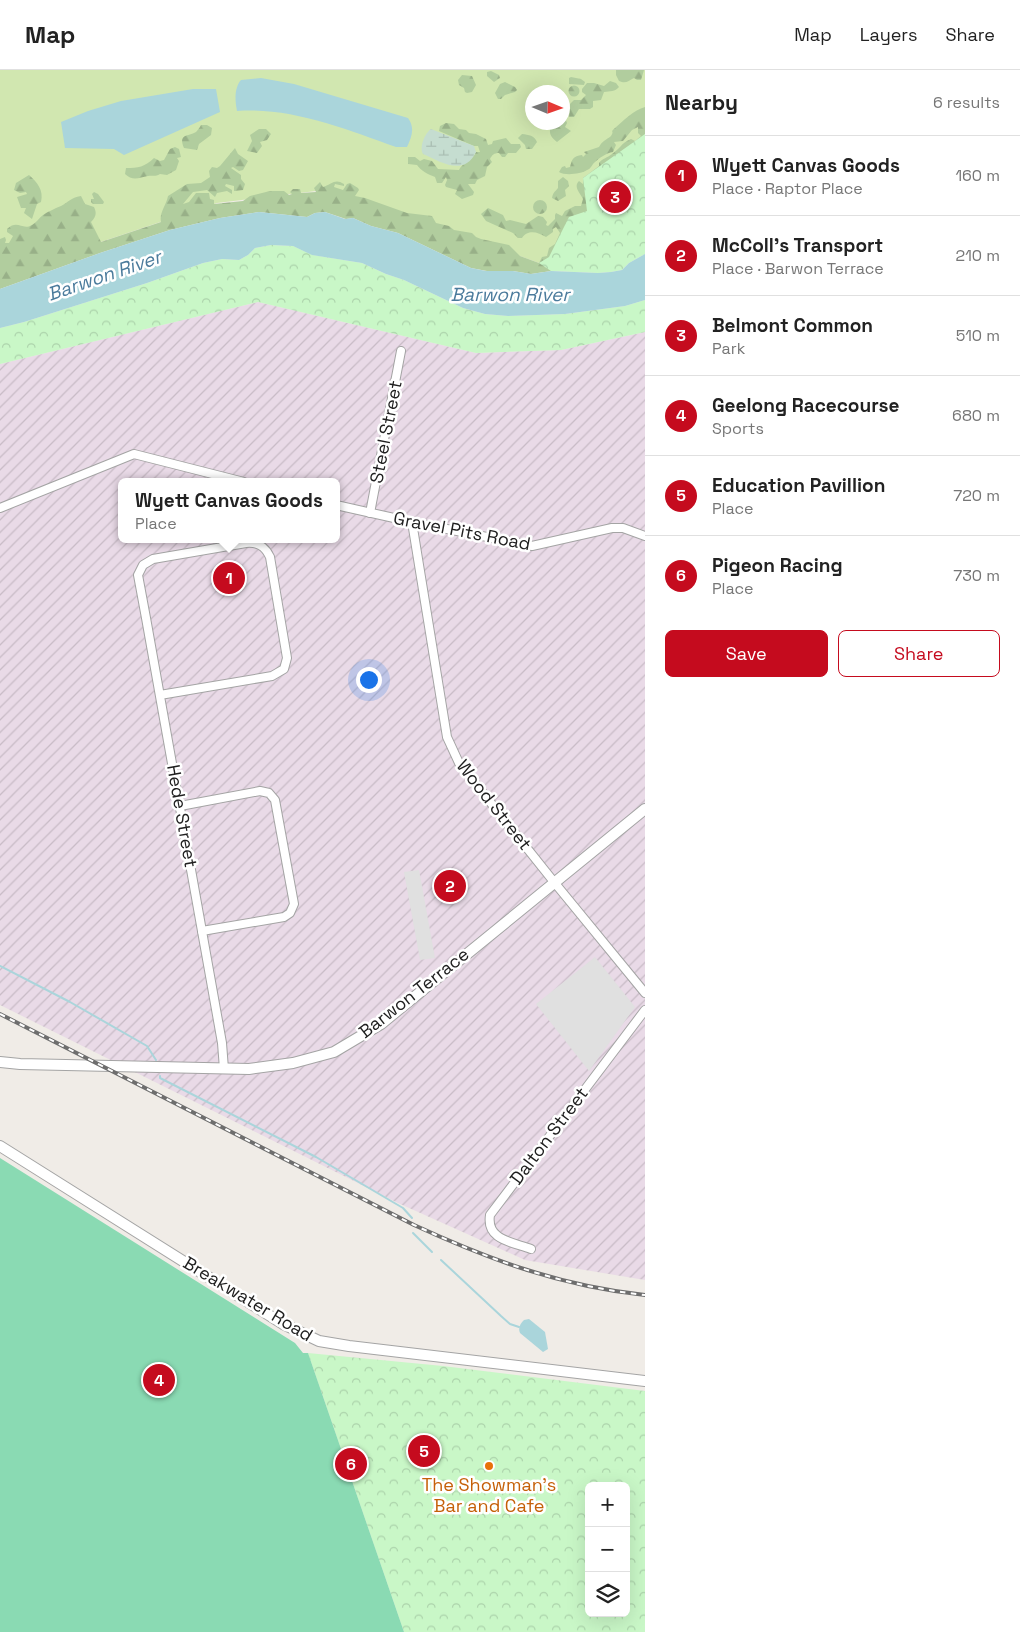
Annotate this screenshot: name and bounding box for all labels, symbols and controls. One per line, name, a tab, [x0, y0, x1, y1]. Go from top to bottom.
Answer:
text: Map	[25, 19, 75, 50]
text: Map	[794, 23, 832, 46]
text: Layers	[860, 23, 917, 46]
text: Share	[945, 23, 995, 46]
north arrow	[525, 85, 570, 130]
text: Nearby	[665, 89, 738, 116]
text: 6 results	[933, 92, 1000, 113]
text: Wyett Canvas Goods	[712, 153, 900, 178]
text: 1	[677, 165, 685, 186]
text: 160 m	[955, 165, 1000, 186]
pin: 3	[599, 178, 631, 216]
text: Place · Raptor Place	[712, 178, 863, 199]
text: McColl's Transport	[712, 233, 883, 258]
water label: Barwon River	[44, 244, 166, 307]
text: 2	[676, 245, 686, 266]
text: 210 m	[956, 245, 1000, 266]
text: Place · Barwon Terrace	[712, 258, 884, 279]
water label: Barwon River	[451, 282, 571, 307]
text: Belmont Common	[712, 313, 873, 338]
text: 3	[676, 325, 686, 346]
text: 510 m	[956, 325, 1000, 346]
text: Park	[712, 338, 745, 359]
street label: Steel Street	[364, 378, 407, 485]
text: Geelong Racecourse	[712, 393, 899, 418]
text: 4	[676, 405, 686, 426]
text: 680 m	[952, 405, 1000, 426]
text: Sports	[712, 418, 764, 439]
text: Education Pavillion	[712, 473, 885, 498]
popup	[118, 478, 340, 543]
text: 5	[676, 485, 686, 506]
text: 720 m	[953, 485, 1000, 506]
text: Wyett Canvas Goods	[135, 488, 323, 513]
text: Place	[712, 498, 754, 519]
street label: Gravel Pits Road	[392, 506, 533, 555]
text: Place	[135, 513, 177, 534]
text: Pigeon Racing	[712, 553, 843, 578]
pin: 1	[213, 559, 245, 597]
text: 6	[676, 565, 686, 586]
text: 730 m	[953, 565, 1000, 586]
text: Place	[712, 578, 754, 599]
button: Save	[665, 630, 828, 677]
button: Share	[838, 630, 1000, 677]
your location	[356, 667, 382, 693]
street label: Wood Street	[452, 755, 537, 855]
street label: Hede Street	[162, 763, 203, 869]
pin: 2	[434, 867, 466, 905]
street label: Barwon Terrace	[354, 942, 474, 1043]
street label: Dalton Street	[504, 1082, 593, 1189]
street label: Breakwater Road	[179, 1251, 317, 1346]
pin: 4	[143, 1361, 175, 1399]
pin: 5	[408, 1432, 440, 1470]
pin: 6	[335, 1445, 367, 1483]
marker: The Showman's Bar and Cafe	[483, 1460, 495, 1472]
place label: The Showman's Bar and Cafe	[422, 1473, 556, 1517]
map controls	[585, 1482, 630, 1617]
button: +	[585, 1482, 630, 1527]
button: −	[585, 1527, 630, 1572]
button: layers	[585, 1572, 630, 1617]

